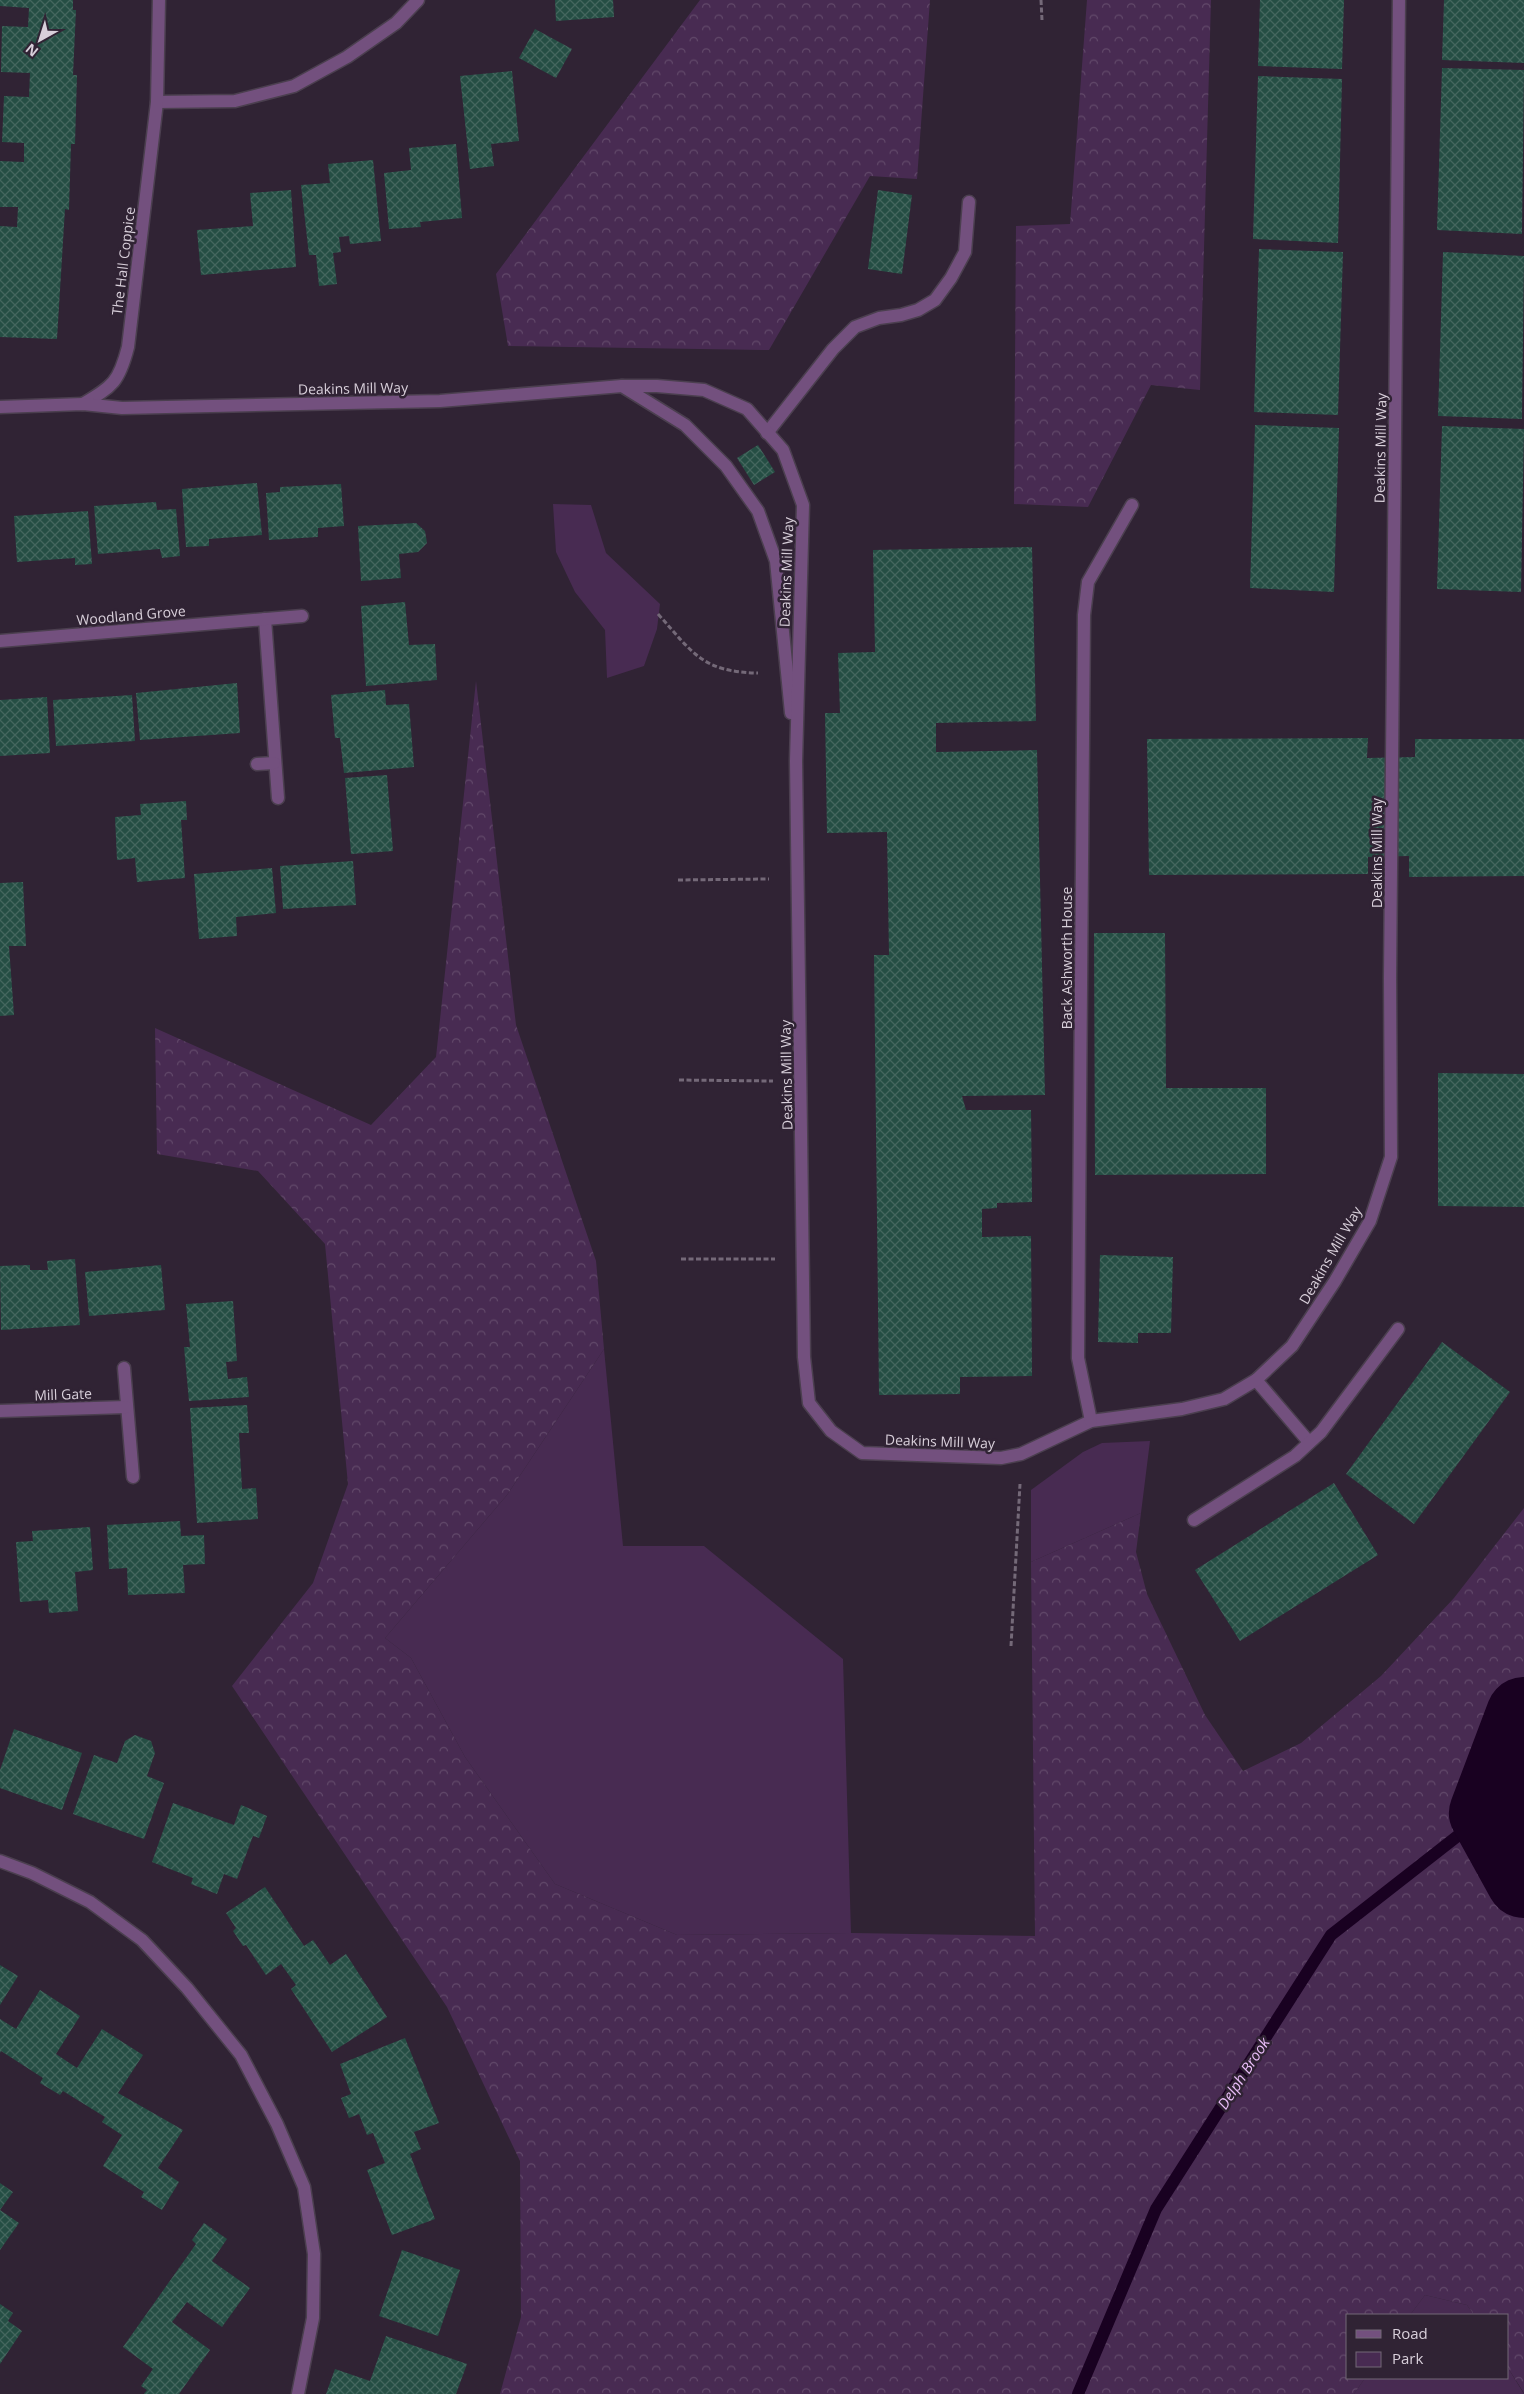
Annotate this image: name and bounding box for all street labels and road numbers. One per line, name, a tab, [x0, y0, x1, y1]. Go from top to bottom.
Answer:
street label: The Hall Coppice	[107, 206, 139, 316]
street label: Deakins Mill Way	[298, 378, 409, 398]
street label: Deakins Mill Way	[1370, 392, 1390, 503]
street label: Deakins Mill Way	[775, 516, 797, 627]
street label: Woodland Grove	[76, 601, 187, 629]
street label: Deakins Mill Way	[1367, 797, 1386, 908]
street label: Back Ashworth House	[1057, 887, 1076, 1029]
street label: Deakins Mill Way	[776, 1019, 796, 1130]
street label: Deakins Mill Way	[1294, 1202, 1366, 1307]
street label: Mill Gate	[34, 1383, 92, 1405]
street label: Deakins Mill Way	[885, 1430, 996, 1452]

